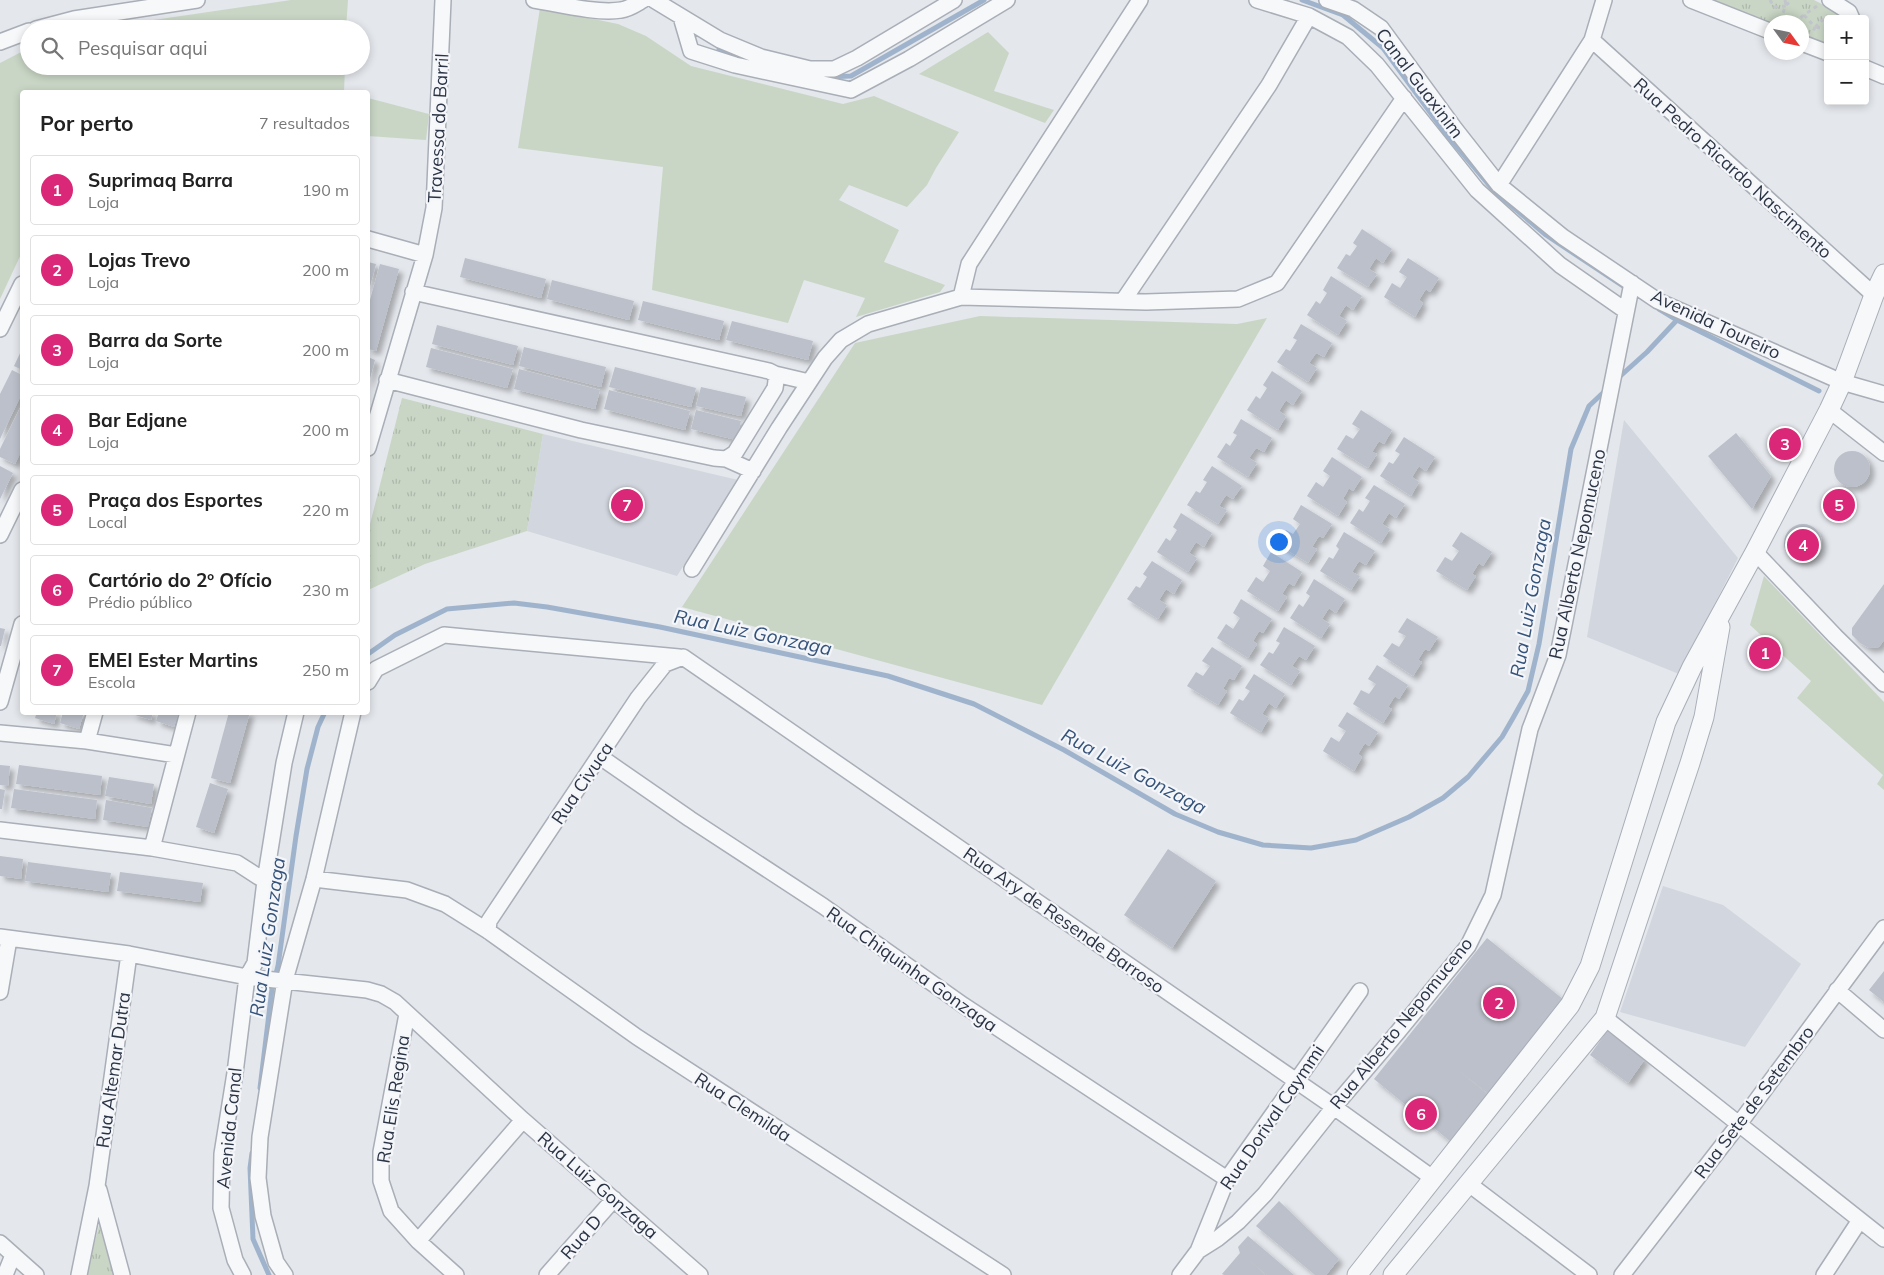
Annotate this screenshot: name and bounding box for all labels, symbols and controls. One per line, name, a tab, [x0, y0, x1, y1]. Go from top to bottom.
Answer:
north arrow	[1764, 15, 1809, 60]
map controls	[1824, 15, 1869, 105]
button: +	[1824, 15, 1869, 60]
search box	[20, 20, 370, 75]
street label: Canal Guaxinim	[1371, 23, 1469, 143]
icon: search	[38, 34, 66, 62]
text: Pesquisar aqui	[78, 36, 208, 60]
street label: Travessa do Barril	[423, 53, 453, 203]
button: −	[1824, 60, 1869, 105]
street label: Rua Pedro Ricardo Nascimento	[1629, 73, 1837, 263]
text: Por perto	[40, 110, 134, 136]
text: 7 resultados	[259, 113, 350, 133]
text: Suprimaq Barra	[88, 168, 233, 192]
text: 1	[52, 180, 62, 200]
text: 190 m	[302, 180, 349, 200]
text: Loja	[88, 192, 119, 212]
text: Lojas Trevo	[88, 248, 191, 272]
text: 2	[52, 260, 62, 280]
text: 200 m	[302, 260, 349, 280]
text: Loja	[88, 272, 119, 292]
street label: Avenida Toureiro	[1647, 284, 1785, 364]
text: Barra da Sorte	[88, 328, 223, 352]
text: 3	[52, 340, 62, 360]
text: 200 m	[302, 340, 349, 360]
text: Loja	[88, 352, 119, 372]
text: Bar Edjane	[88, 408, 187, 432]
text: 4	[52, 420, 62, 440]
text: 200 m	[302, 420, 349, 440]
pin: 3	[1769, 425, 1801, 463]
text: Loja	[88, 432, 119, 452]
street label: Rua Alberto Nepomuceno	[1543, 447, 1611, 661]
pin: 7	[611, 486, 643, 524]
pin: 5	[1823, 486, 1855, 524]
text: Praça dos Esportes	[88, 488, 263, 512]
text: 5	[52, 500, 62, 520]
text: 220 m	[302, 500, 349, 520]
text: Local	[88, 512, 127, 532]
water label: Rua Luiz Gonzaga	[1504, 517, 1556, 679]
pin: 4	[1787, 526, 1819, 564]
your location	[1266, 529, 1292, 555]
text: Cartório do 2º Ofício	[88, 568, 272, 592]
text: 6	[52, 580, 62, 600]
text: 230 m	[302, 580, 349, 600]
text: Prédio público	[88, 592, 192, 612]
water label: Rua Luiz Gonzaga	[672, 604, 834, 660]
pin: 1	[1749, 634, 1781, 672]
text: EMEI Ester Martins	[88, 648, 258, 672]
text: 7	[52, 660, 62, 680]
text: 250 m	[302, 660, 349, 680]
text: Escola	[88, 672, 136, 692]
water label: Rua Luiz Gonzaga	[1057, 723, 1211, 819]
street label: Rua Civuca	[546, 737, 618, 829]
street label: Rua Ary de Resende Barroso	[959, 842, 1169, 998]
water label: Rua Luiz Gonzaga	[244, 856, 290, 1018]
street label: Rua Chiquinha Gonzaga	[822, 901, 1002, 1037]
street label: Rua Alberto Nepomuceno	[1325, 932, 1477, 1114]
pin: 2	[1483, 984, 1515, 1022]
street label: Rua Altemar Dutra	[91, 991, 135, 1149]
street label: Rua Sete de Setembro	[1689, 1021, 1819, 1183]
street label: Rua Elis Regina	[372, 1033, 414, 1165]
street label: Rua Dorival Caymmi	[1215, 1040, 1329, 1194]
street label: Avenida Canal	[211, 1066, 247, 1190]
street label: Rua Clemilda	[690, 1067, 796, 1147]
pin: 6	[1405, 1095, 1437, 1133]
street label: Rua Luiz Gonzaga	[533, 1126, 663, 1244]
street label: Rua D	[555, 1210, 607, 1264]

